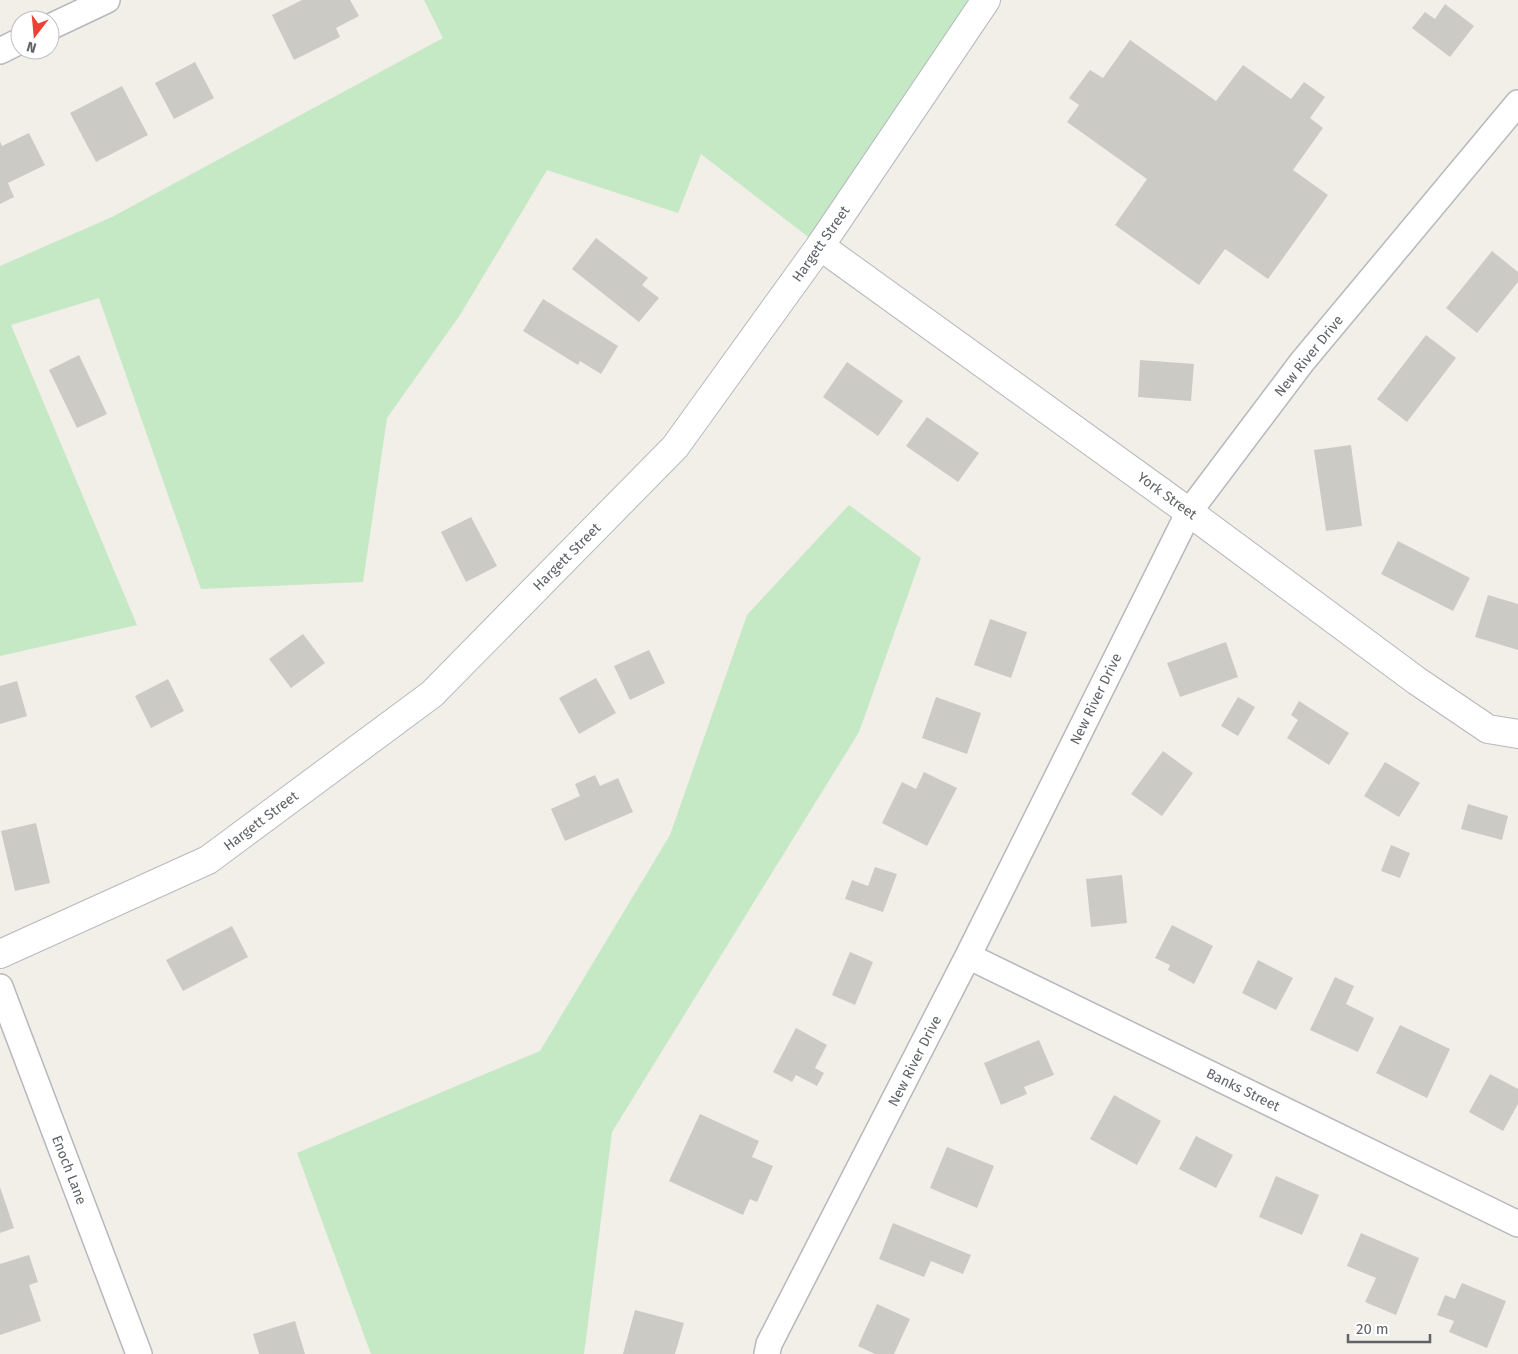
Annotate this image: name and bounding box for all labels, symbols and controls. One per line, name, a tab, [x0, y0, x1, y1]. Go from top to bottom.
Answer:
north arrow	[10, 10, 60, 60]
text: N	[25, 38, 38, 56]
street label: Hargett Street	[789, 202, 854, 285]
street label: New River Drive	[1271, 312, 1347, 400]
street label: York Street	[1134, 469, 1201, 524]
street label: Hargett Street	[530, 519, 605, 594]
street label: New River Drive	[1066, 650, 1126, 748]
street label: Hargett Street	[220, 787, 302, 855]
street label: New River Drive	[885, 1013, 945, 1109]
street label: Banks Street	[1203, 1065, 1283, 1116]
street label: Enoch Lane	[48, 1133, 90, 1207]
scale bar	[1348, 1312, 1430, 1344]
text: 20 m	[1356, 1320, 1389, 1338]

